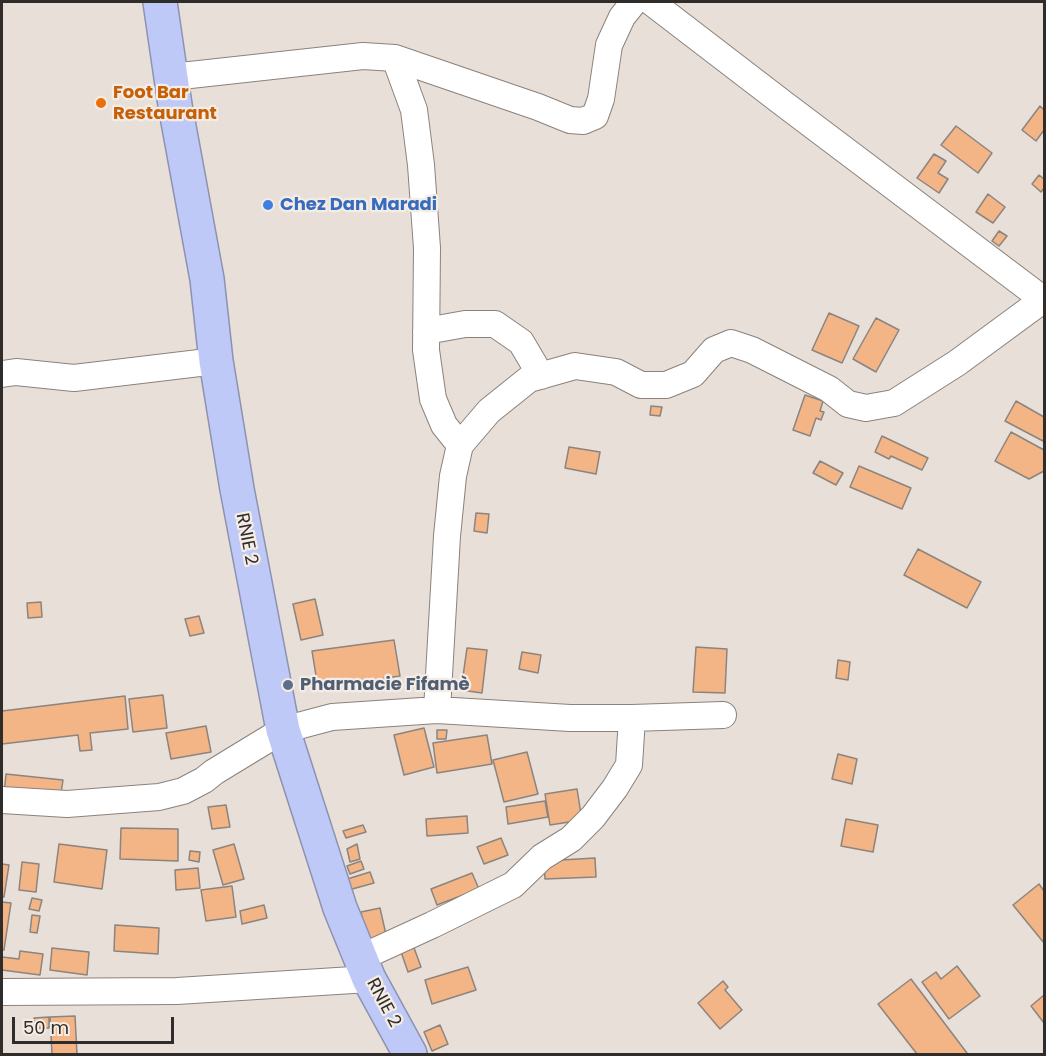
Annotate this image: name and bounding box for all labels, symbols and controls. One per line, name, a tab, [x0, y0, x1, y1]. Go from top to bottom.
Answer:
place label: Foot Bar Restaurant	[113, 82, 217, 124]
marker: Foot Bar Restaurant	[94, 96, 108, 110]
place label: Chez Dan Maradi	[280, 194, 437, 216]
marker: Chez Dan Maradi	[261, 198, 275, 212]
street label: RNIE 2	[230, 511, 262, 567]
place label: Pharmacie Fifamè	[300, 674, 470, 696]
marker: Pharmacie Fifamè	[281, 678, 295, 692]
street label: RNIE 2	[361, 975, 405, 1031]
scale bar	[15, 1005, 177, 1043]
text: 50 m	[23, 1015, 69, 1040]

